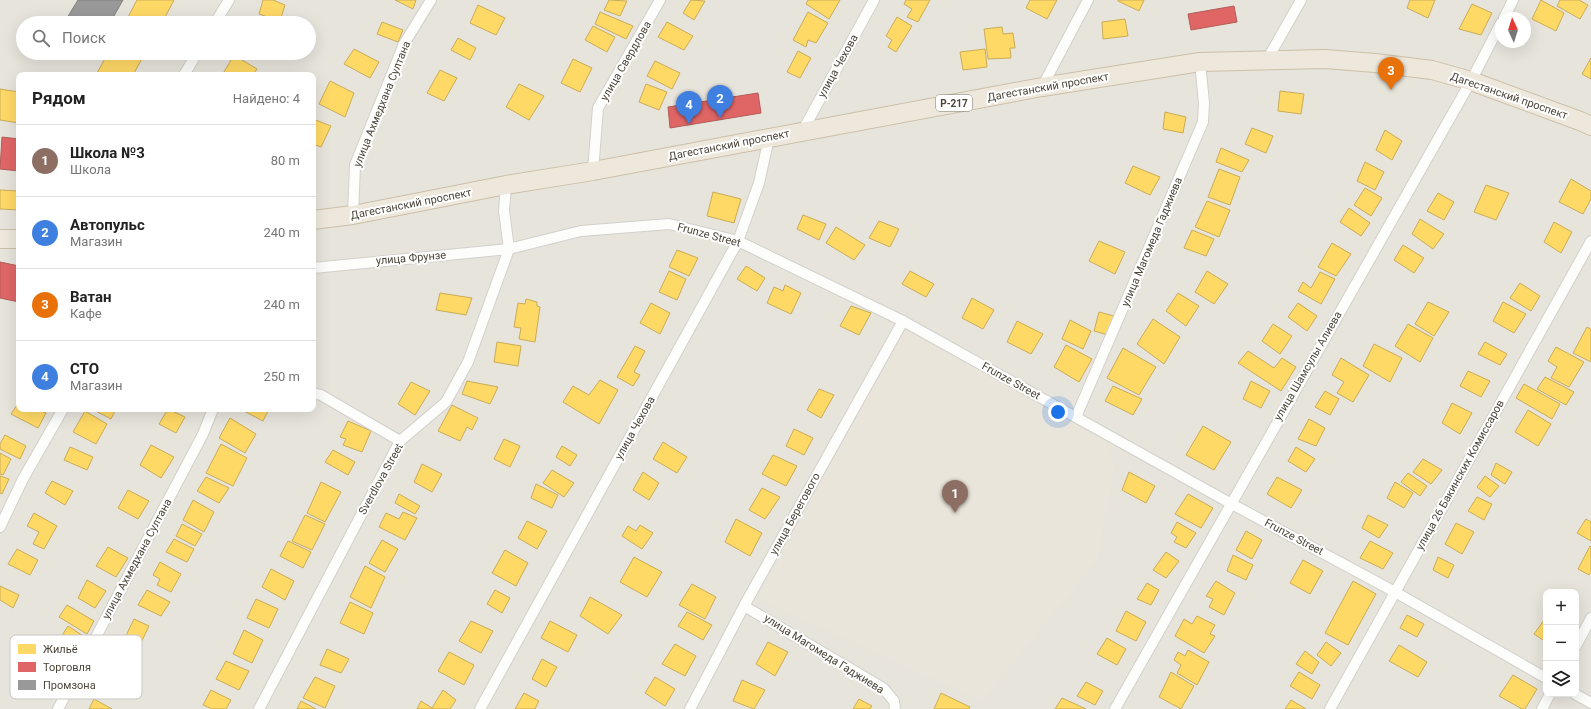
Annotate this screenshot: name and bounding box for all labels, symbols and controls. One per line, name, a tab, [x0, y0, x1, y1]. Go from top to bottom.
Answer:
north arrow	[1495, 12, 1531, 48]
search box	[16, 16, 316, 60]
street label: улица Свердлова	[598, 19, 654, 103]
icon: search	[30, 27, 52, 49]
text: Поиск	[62, 29, 106, 47]
street label: улица Чехова	[815, 32, 861, 100]
street label: улица Ахмедхана Султана	[351, 39, 413, 169]
pin: 3	[1378, 57, 1404, 90]
street label: Дагестанский проспект	[986, 70, 1110, 104]
street label: Дагестанский проспект	[1449, 70, 1570, 122]
pin: 2	[707, 85, 733, 118]
text: Рядом	[32, 88, 86, 108]
text: Найдено: 4	[233, 91, 300, 106]
pin: 4	[676, 91, 702, 124]
road number: Р-217	[936, 95, 972, 111]
street label: Дагестанский проспект	[667, 127, 791, 163]
text: Школа №3	[70, 144, 145, 162]
text: 1	[41, 153, 49, 168]
text: 80 m	[271, 153, 300, 168]
text: Школа	[70, 162, 111, 177]
street label: улица Магомеда Гаджиева	[1119, 175, 1185, 309]
street label: Дагестанский проспект	[349, 186, 473, 222]
text: Автопульс	[70, 216, 145, 234]
street label: Frunze Street	[676, 220, 742, 250]
text: 2	[41, 225, 49, 240]
text: 240 m	[263, 225, 300, 240]
text: Магазин	[70, 234, 123, 249]
street label: улица Фрунзе	[375, 248, 447, 268]
text: Ватан	[70, 288, 112, 306]
text: 3	[41, 297, 49, 312]
text: 240 m	[263, 297, 300, 312]
text: Кафе	[70, 306, 102, 321]
street label: улица Шамсулы Алиева	[1271, 309, 1345, 423]
text: СТО	[70, 360, 99, 378]
street label: Frunze Street	[980, 360, 1043, 403]
text: 4	[41, 369, 49, 384]
text: 250 m	[263, 369, 300, 384]
text: Магазин	[70, 378, 123, 393]
street label: улица Чехова	[612, 394, 658, 462]
street label: улица 26 Бакинских Комиссаров	[1413, 398, 1507, 552]
your location	[1048, 402, 1068, 422]
street label: Sverdlova Street	[356, 441, 406, 517]
street label: улица Берегового	[767, 471, 823, 557]
pin: 1	[942, 480, 968, 513]
street label: улица Ахмедхана Султана	[100, 496, 174, 622]
street label: Frunze Street	[1262, 516, 1326, 558]
map controls	[1543, 589, 1579, 697]
button: +	[1543, 589, 1579, 625]
street label: улица Магомеда Гаджиева	[762, 612, 886, 696]
button: −	[1543, 625, 1579, 661]
legend	[10, 635, 142, 699]
text: Жильё	[43, 643, 78, 656]
text: Торговля	[43, 661, 91, 674]
button: layers	[1543, 661, 1579, 697]
text: Промзона	[43, 679, 96, 692]

